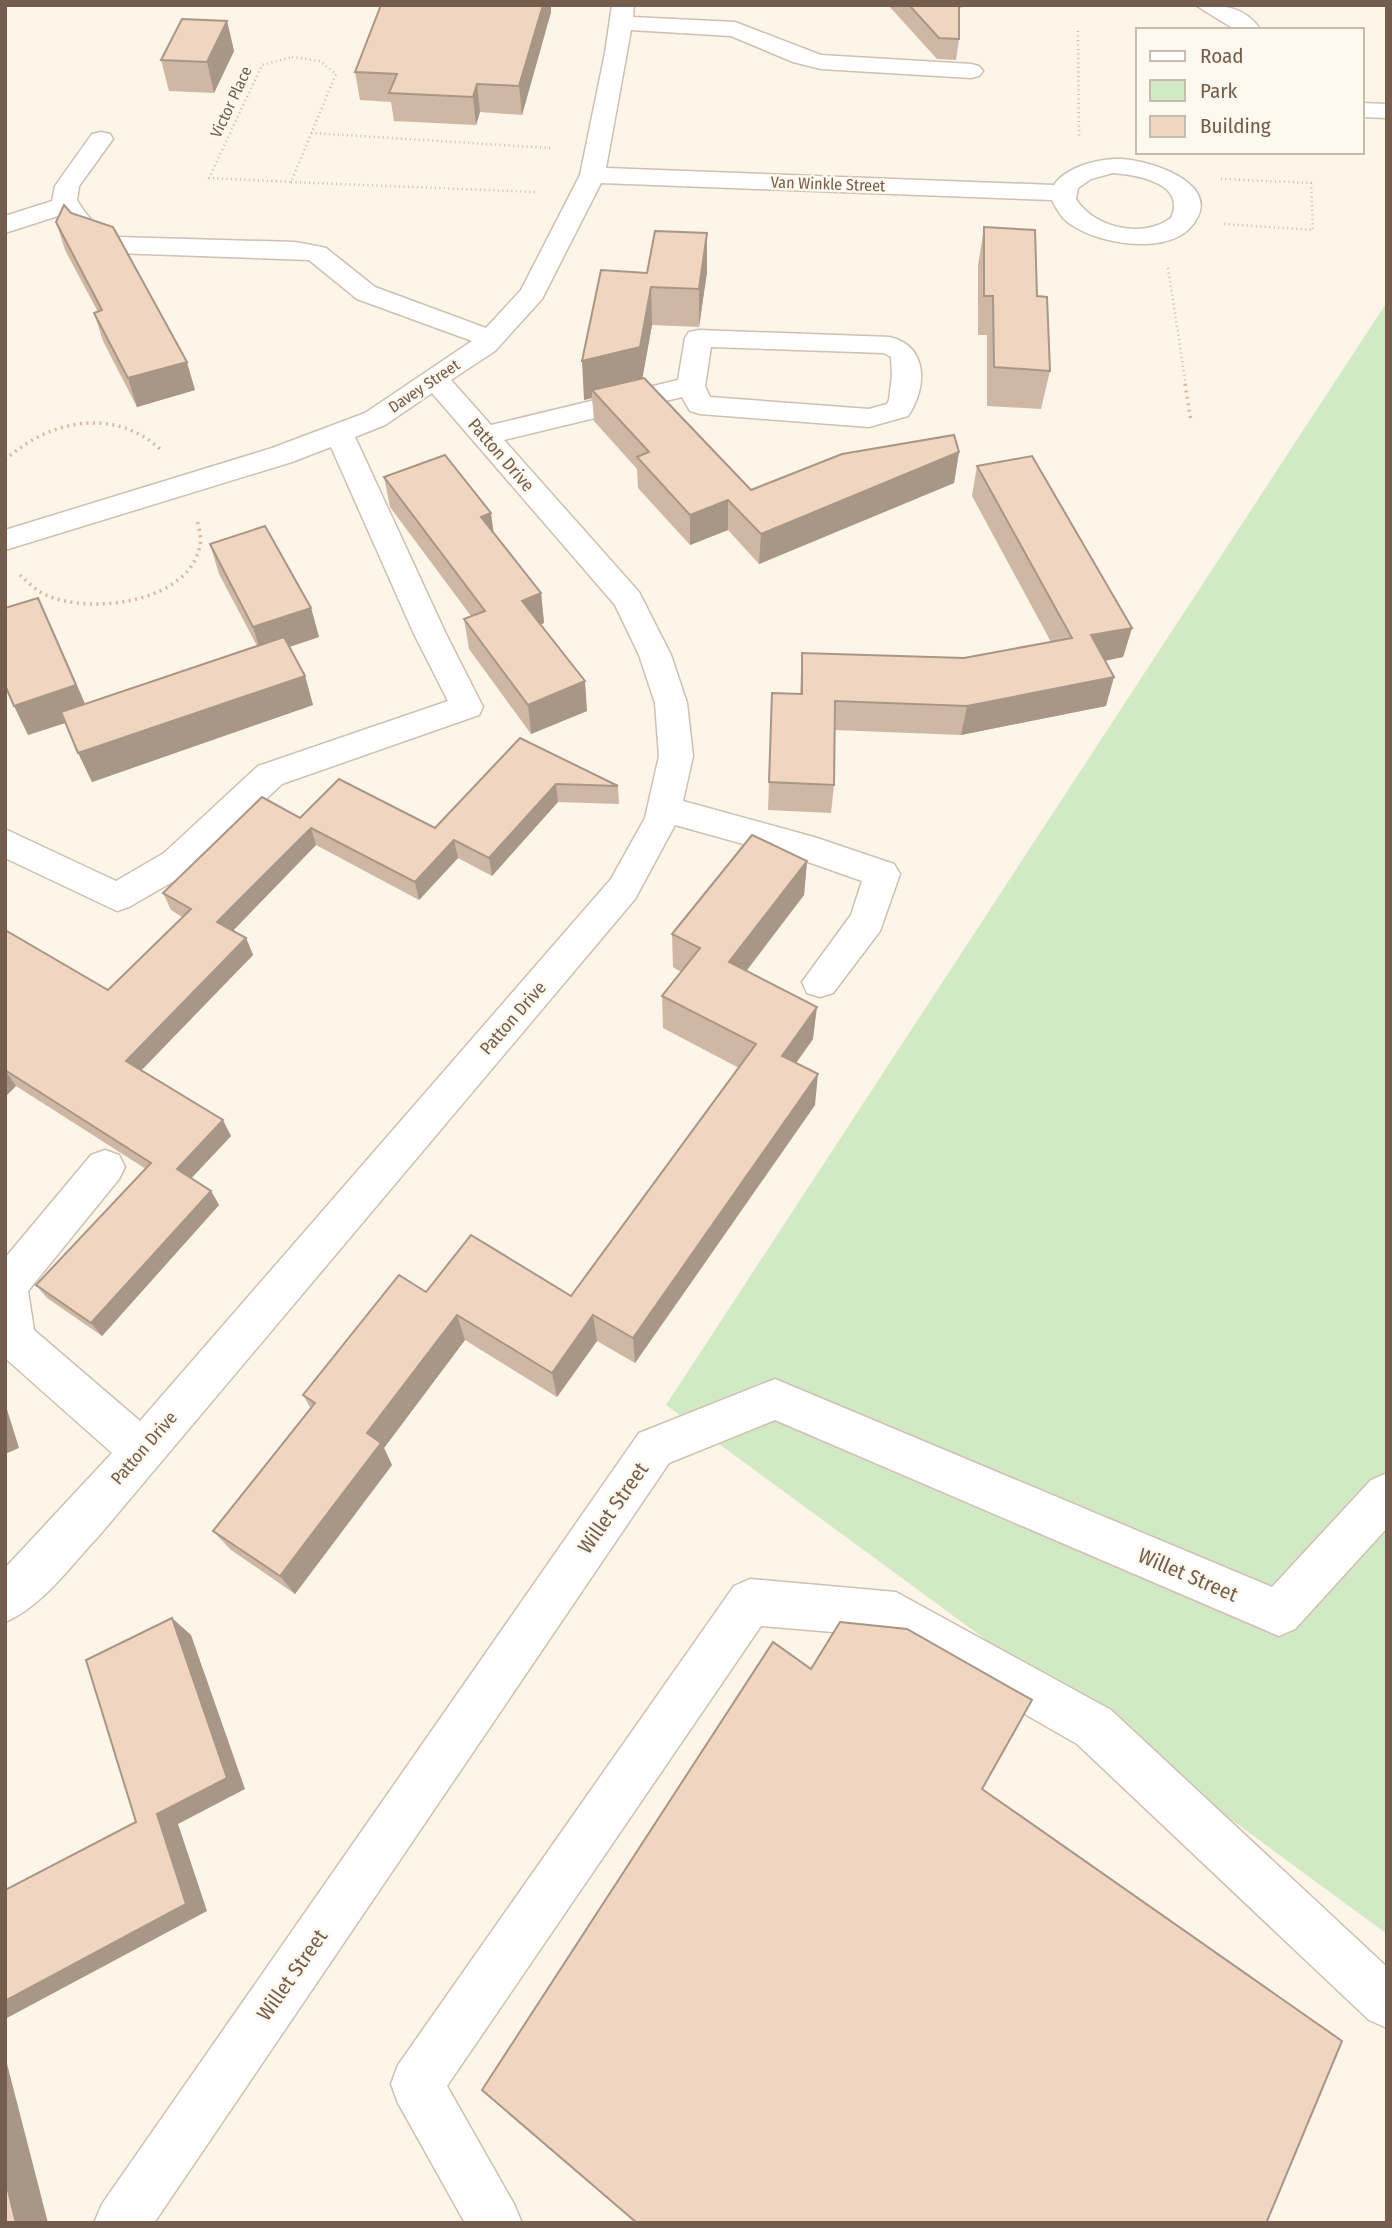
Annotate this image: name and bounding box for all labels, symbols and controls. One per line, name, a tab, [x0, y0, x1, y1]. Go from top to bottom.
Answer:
legend	[1136, 28, 1364, 154]
text: Road	[1200, 43, 1244, 69]
street label: Victor Place	[206, 63, 256, 141]
text: Park	[1200, 78, 1238, 104]
text: Building	[1200, 113, 1271, 139]
street label: Van Winkle Street	[770, 173, 886, 196]
street label: Davey Street	[385, 355, 464, 417]
street label: Patton Drive	[463, 414, 539, 496]
street label: Patton Drive	[475, 977, 551, 1059]
street label: Patton Drive	[106, 1407, 182, 1489]
street label: Willet Street	[572, 1457, 654, 1559]
street label: Willet Street	[1134, 1542, 1242, 1608]
street label: Willet Street	[251, 1924, 333, 2026]

